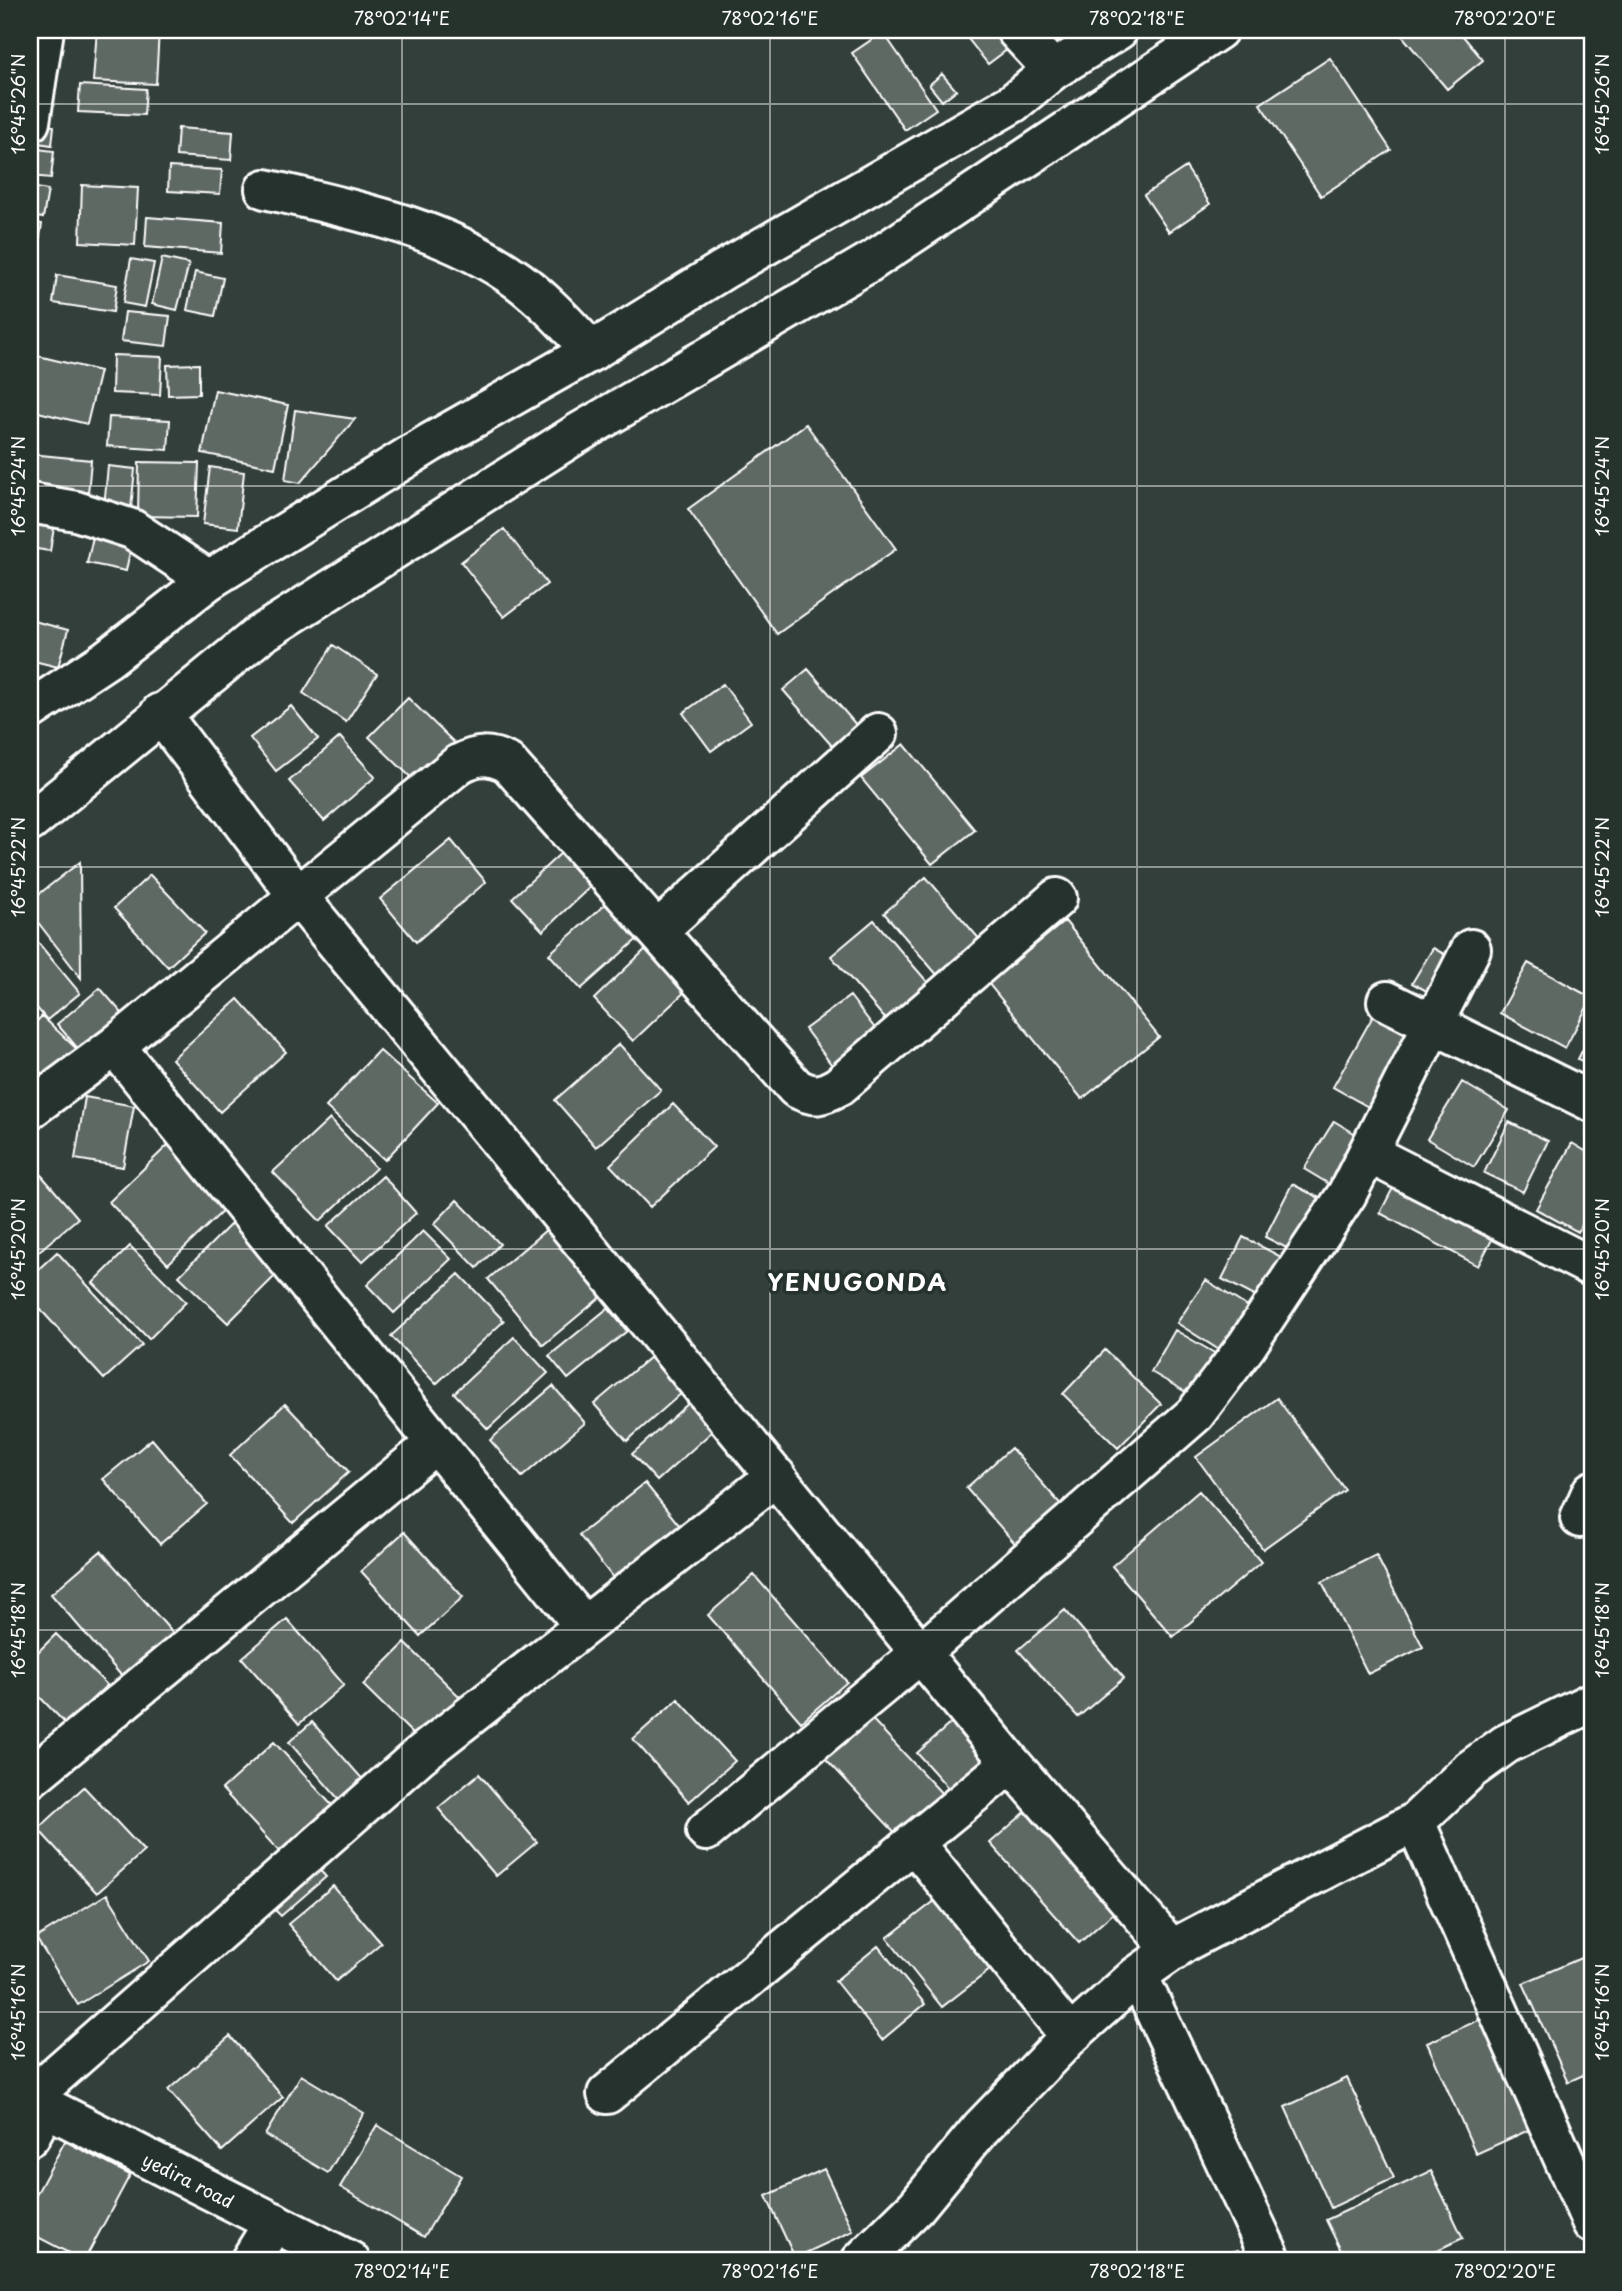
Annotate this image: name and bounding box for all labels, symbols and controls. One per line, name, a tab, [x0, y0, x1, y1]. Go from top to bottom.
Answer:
text: 78°02'14"E	[354, 4, 450, 31]
text: 78°02'16"E	[722, 4, 818, 31]
text: 78°02'18"E	[1089, 4, 1185, 31]
text: 78°02'20"E	[1454, 4, 1556, 31]
text: 16°45'26"N	[4, 54, 31, 154]
text: 16°45'26"N	[1588, 54, 1615, 154]
text: 16°45'24"N	[4, 436, 31, 536]
text: 16°45'24"N	[1588, 436, 1615, 536]
text: 16°45'22"N	[4, 817, 31, 917]
text: 16°45'22"N	[1588, 817, 1615, 917]
text: 16°45'20"N	[4, 1198, 31, 1300]
text: 16°45'20"N	[1588, 1198, 1615, 1300]
district label: YENUGONDA	[768, 1263, 948, 1299]
text: 16°45'18"N	[4, 1582, 31, 1678]
text: 16°45'18"N	[1588, 1582, 1615, 1678]
text: 16°45'16"N	[4, 1964, 31, 2060]
text: 16°45'16"N	[1588, 1964, 1615, 2060]
street label: yedira road	[138, 2145, 239, 2214]
text: 78°02'14"E	[354, 2257, 450, 2284]
text: 78°02'16"E	[722, 2257, 818, 2284]
text: 78°02'18"E	[1089, 2257, 1185, 2284]
text: 78°02'20"E	[1454, 2257, 1556, 2284]

